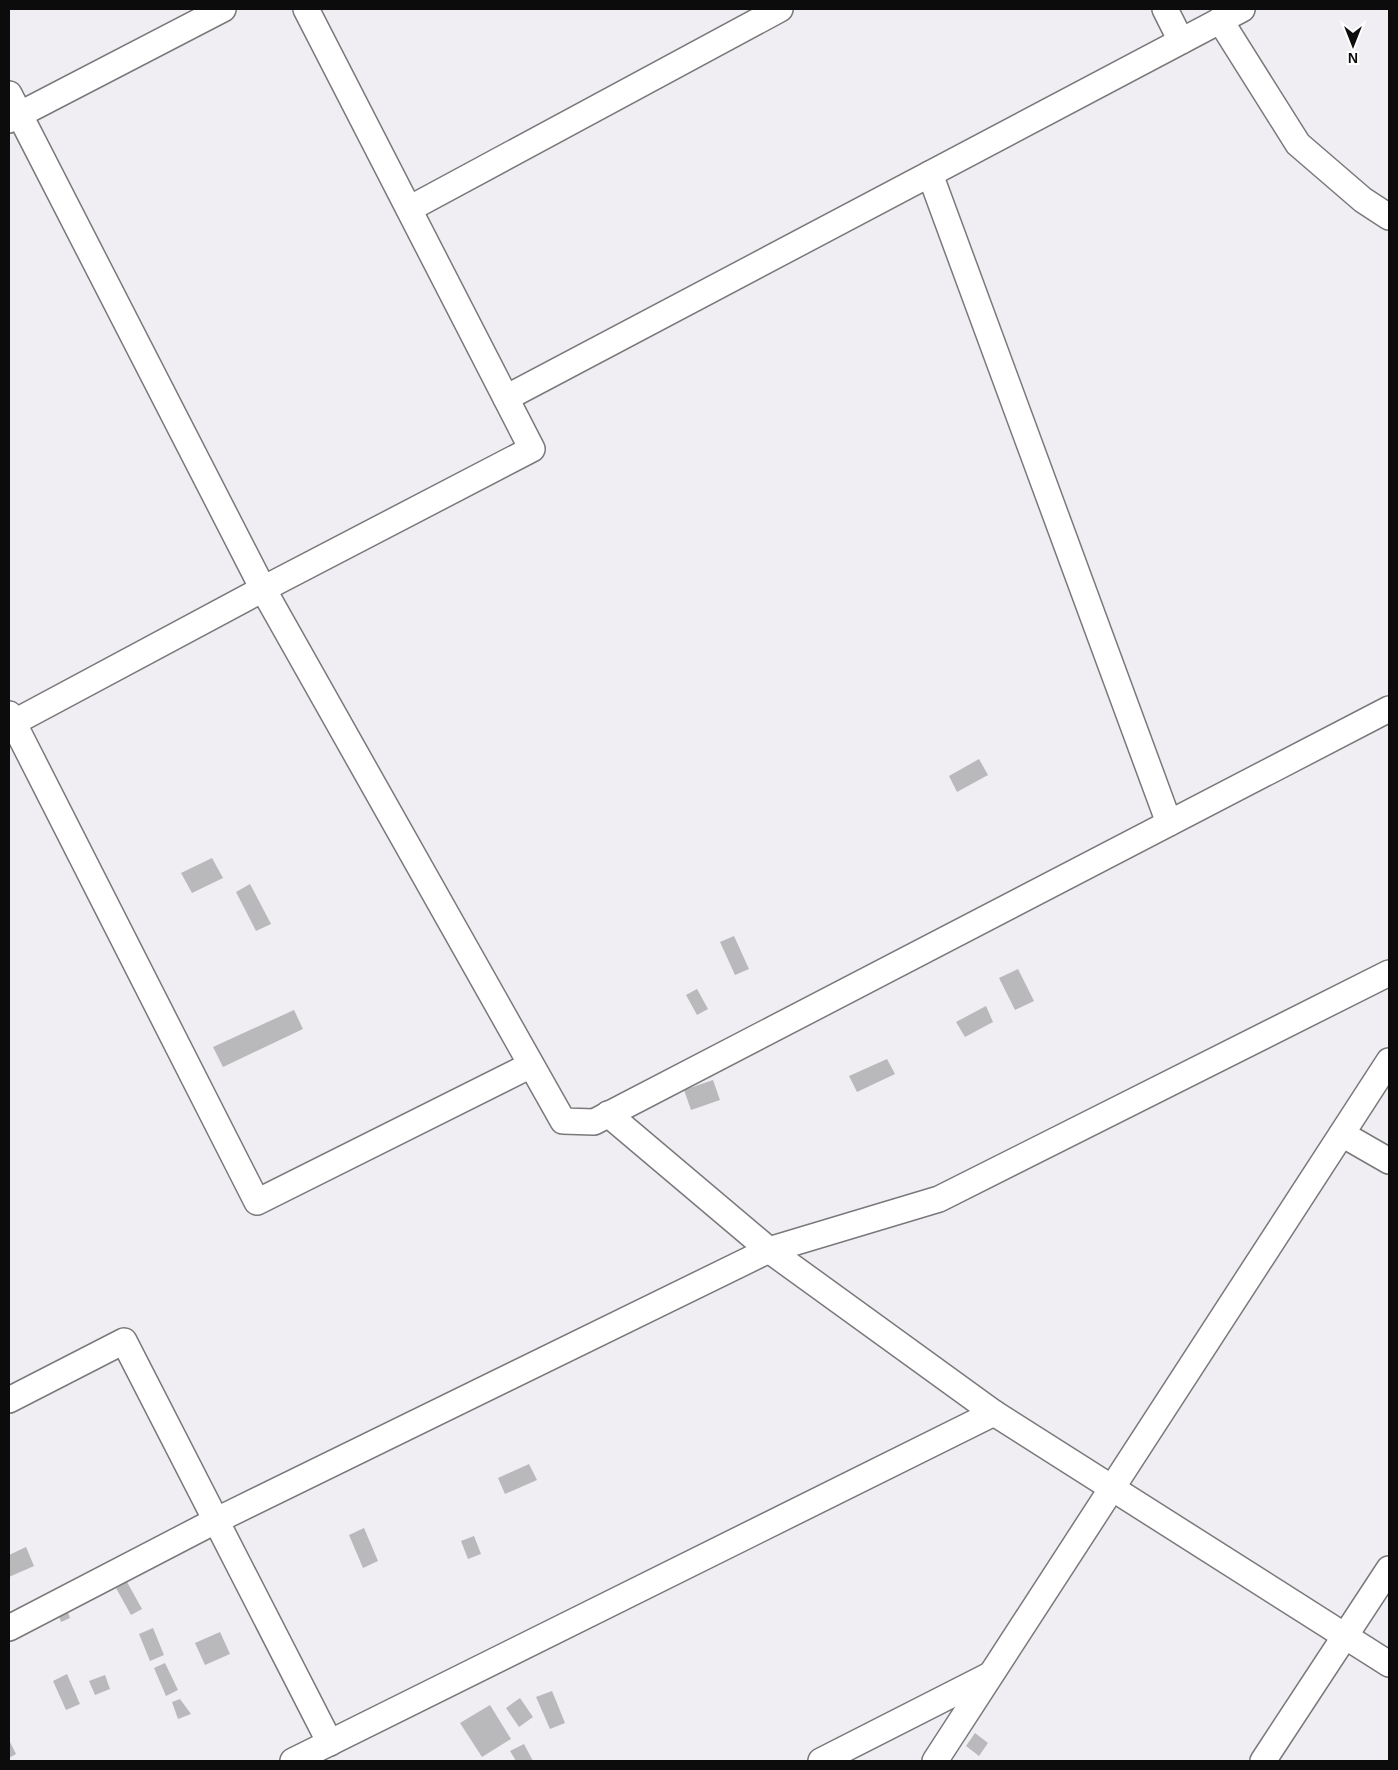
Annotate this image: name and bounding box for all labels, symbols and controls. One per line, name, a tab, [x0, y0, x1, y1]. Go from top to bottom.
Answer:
north arrow	[1328, 20, 1378, 70]
text: N	[1348, 50, 1358, 66]

